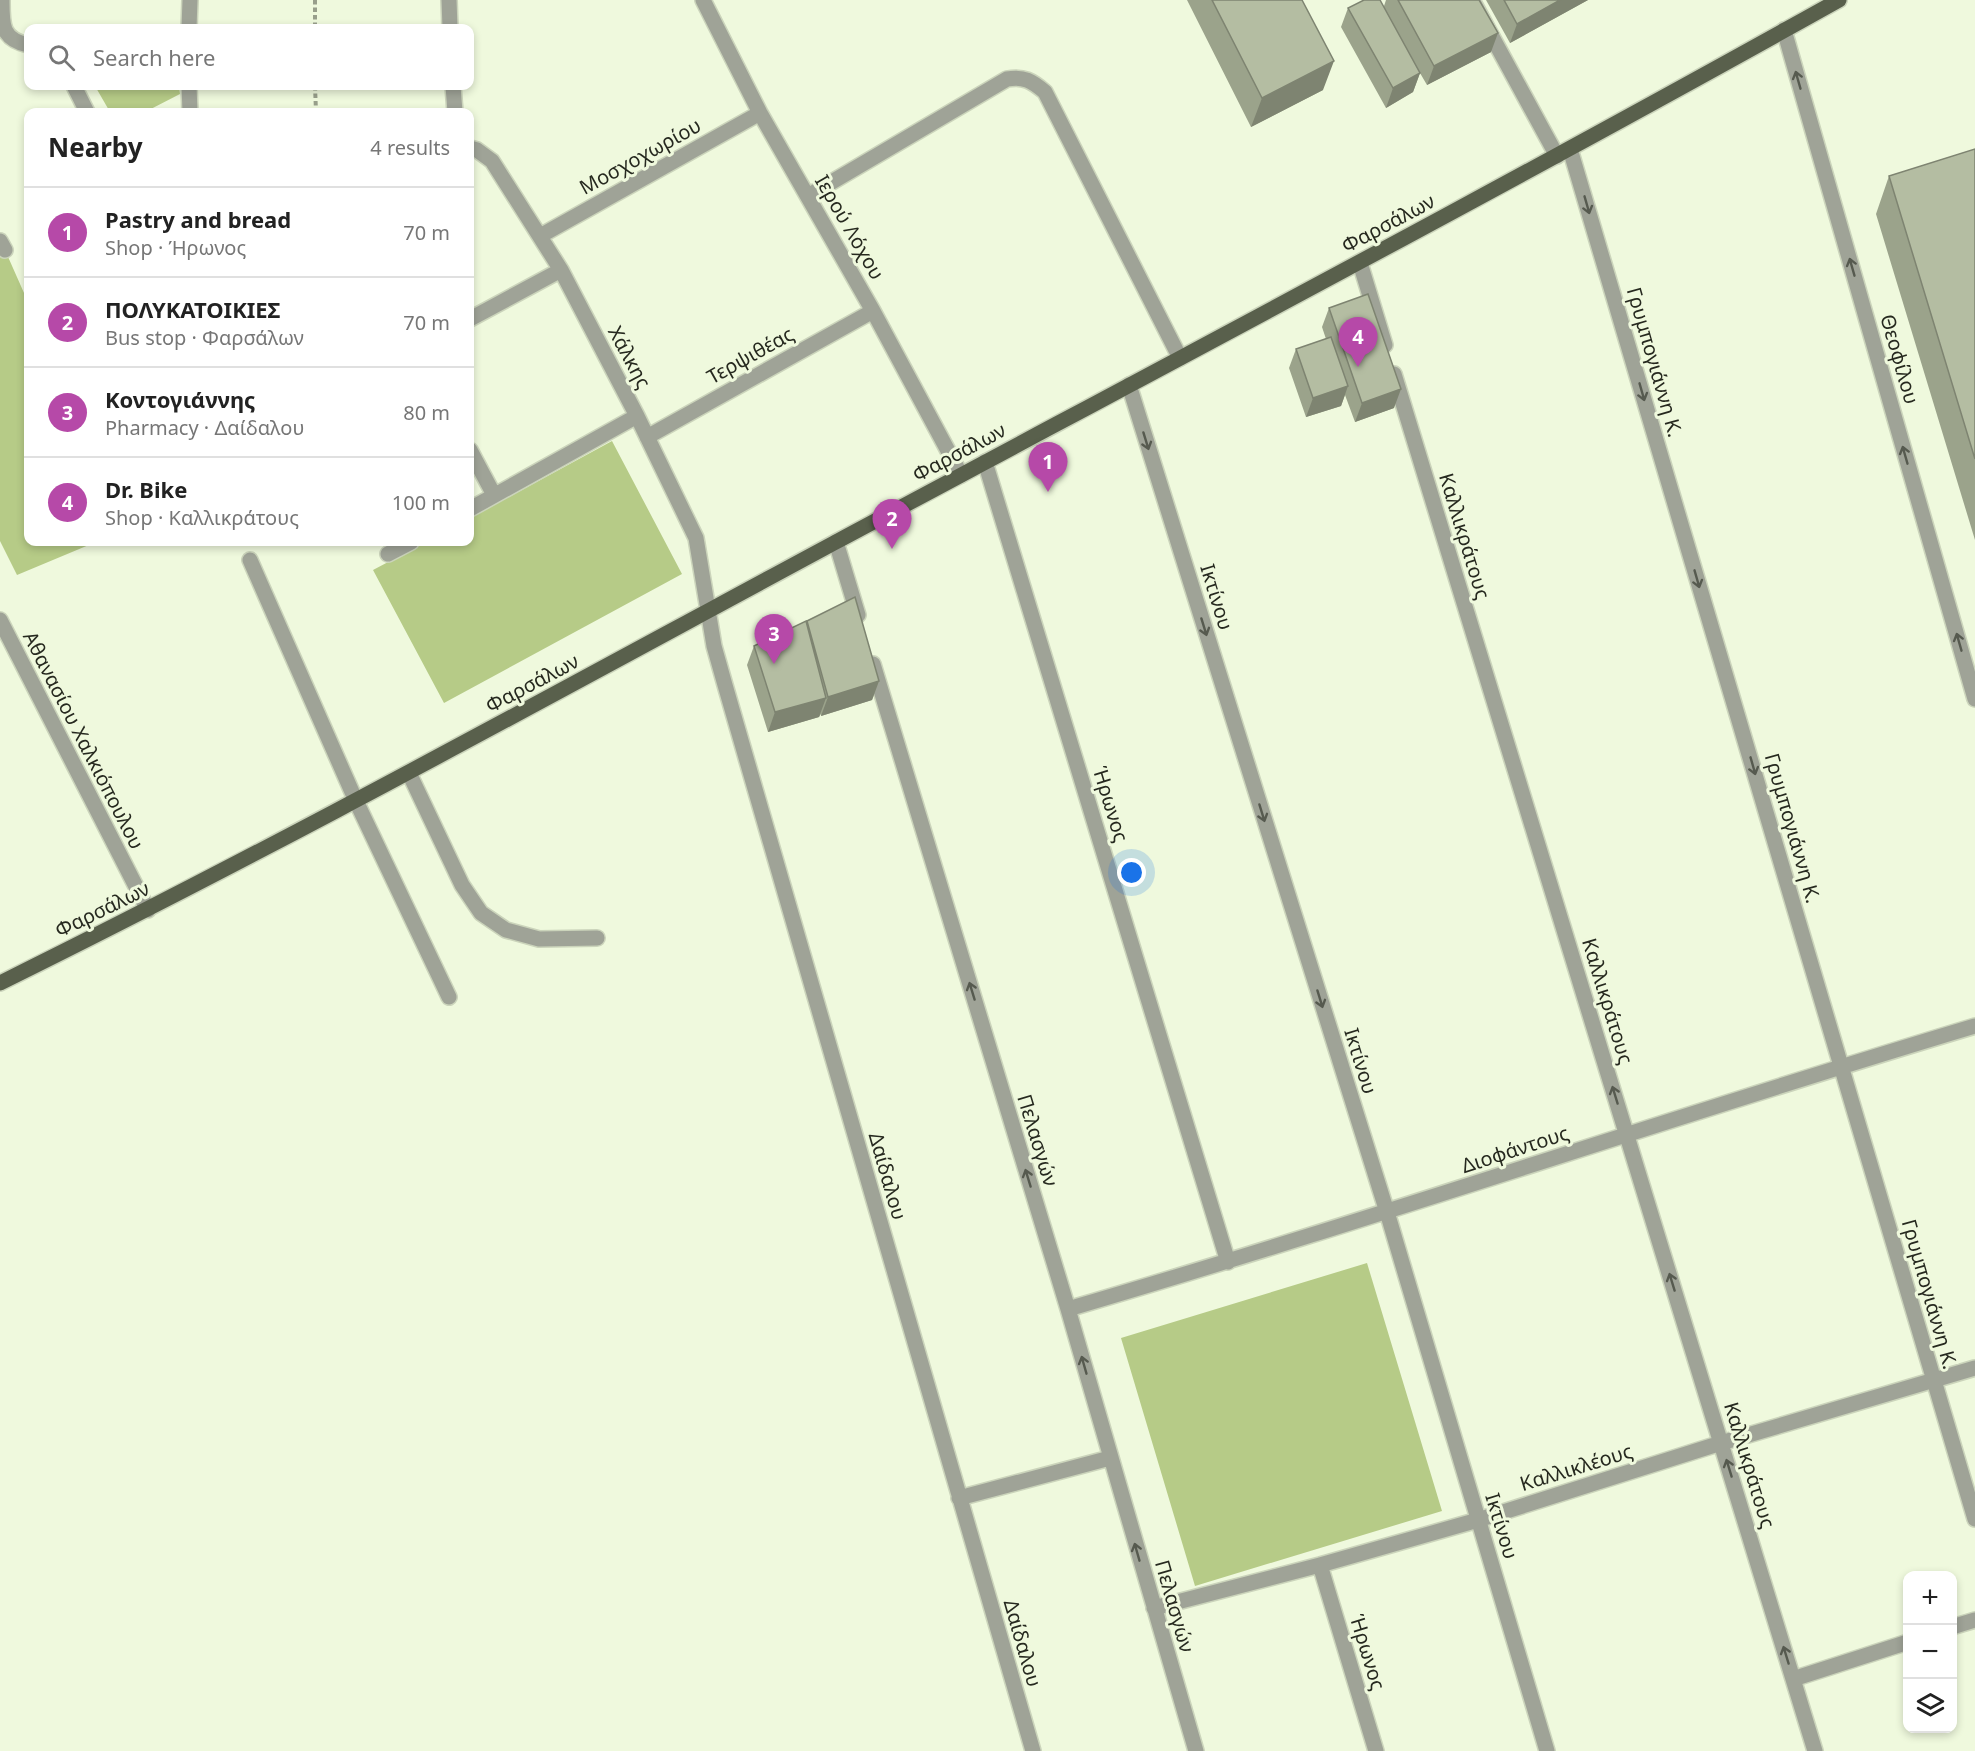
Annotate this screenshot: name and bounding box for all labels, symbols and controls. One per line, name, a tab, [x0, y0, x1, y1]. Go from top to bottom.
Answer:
search box	[24, 24, 474, 90]
icon: search	[45, 41, 78, 74]
text: Search here	[93, 42, 215, 72]
one-way arrow	[1792, 71, 1804, 90]
street label: Μοσχοχωρίου	[574, 111, 706, 201]
text: Nearby	[48, 129, 143, 165]
text: 4 results	[370, 134, 450, 161]
street label: Ιερού Λόχου	[809, 170, 891, 284]
street label: Φαρσάλων	[1337, 187, 1439, 259]
one-way arrow	[1582, 195, 1593, 214]
text: Pastry and bread	[105, 204, 291, 234]
text: 1	[62, 219, 73, 246]
text: 70 m	[403, 219, 450, 246]
text: Shop · Ήρωνος	[105, 234, 246, 261]
one-way arrow	[1846, 258, 1857, 277]
street label: Γρυμπογιάννη Κ.	[1621, 284, 1689, 440]
text: ΠΟΛΥΚΑΤΟΙΚΙΕΣ	[105, 294, 280, 324]
text: 2	[62, 309, 73, 336]
text: 70 m	[403, 309, 450, 336]
street label: Θεοφίλου	[1874, 311, 1926, 407]
pin: 4	[1338, 318, 1378, 367]
street label: Τερψιθέας	[702, 320, 798, 390]
street label: Χάλκης	[602, 321, 658, 393]
text: Bus stop · Φαρσάλων	[105, 324, 304, 351]
one-way arrow	[1637, 382, 1648, 401]
text: Κοντογιάννης	[105, 384, 255, 414]
text: 3	[62, 399, 73, 426]
text: 80 m	[403, 399, 450, 426]
text: Pharmacy · Δαίδαλου	[105, 414, 304, 441]
street label: Φαρσάλων	[908, 416, 1010, 488]
one-way arrow	[1141, 431, 1152, 450]
pin: 1	[1028, 442, 1068, 492]
one-way arrow	[1899, 446, 1911, 465]
street label: Καλλικράτους	[1433, 470, 1497, 603]
text: Dr. Bike	[105, 474, 187, 504]
text: 4	[62, 489, 73, 516]
text: 100 m	[392, 489, 450, 516]
pin: 2	[872, 500, 912, 549]
text: Shop · Καλλικράτους	[105, 504, 299, 531]
street label: Ικτίνου	[1194, 561, 1240, 633]
one-way arrow	[1692, 569, 1703, 588]
pin: 3	[754, 614, 794, 664]
one-way arrow	[1199, 617, 1210, 636]
street label: Αθανασίου Χαλκιόπουλου	[17, 626, 151, 854]
one-way arrow	[1953, 633, 1964, 652]
street label: Φαρσάλων	[481, 647, 583, 719]
street label: Γρυμπογιάννη Κ.	[1759, 750, 1827, 906]
one-way arrow	[1748, 756, 1759, 775]
street label: Ήρωνος	[1087, 763, 1135, 845]
one-way arrow	[1257, 803, 1268, 822]
your location	[1117, 858, 1146, 887]
street label: Φαρσάλων	[50, 875, 154, 943]
street label: Καλλικράτους	[1576, 935, 1640, 1068]
one-way arrow	[966, 982, 977, 1001]
one-way arrow	[1315, 989, 1326, 1008]
street label: Ικτίνου	[1338, 1025, 1384, 1097]
one-way arrow	[1609, 1086, 1620, 1105]
street label: Πελασγών	[1011, 1091, 1065, 1189]
street label: Διοφάντους	[1458, 1119, 1572, 1179]
street label: Δαίδαλου	[863, 1129, 913, 1223]
one-way arrow	[1022, 1169, 1033, 1188]
street label: Γρυμπογιάννη Κ.	[1896, 1216, 1964, 1372]
one-way arrow	[1666, 1273, 1677, 1292]
one-way arrow	[1077, 1356, 1089, 1375]
street label: Καλλικράτους	[1718, 1399, 1782, 1532]
street label: Καλλικλέους	[1516, 1437, 1636, 1497]
one-way arrow	[1723, 1459, 1734, 1478]
street label: Ικτίνου	[1479, 1490, 1525, 1562]
one-way arrow	[1131, 1543, 1142, 1562]
street label: Πελασγών	[1149, 1557, 1201, 1655]
map controls	[1903, 1571, 1957, 1733]
button: +	[1903, 1571, 1957, 1625]
street label: Δαίδαλου	[998, 1596, 1048, 1690]
street label: Ήρωνος	[1344, 1611, 1392, 1693]
button: −	[1903, 1625, 1957, 1679]
one-way arrow	[1780, 1646, 1791, 1665]
button: layers	[1903, 1679, 1957, 1733]

